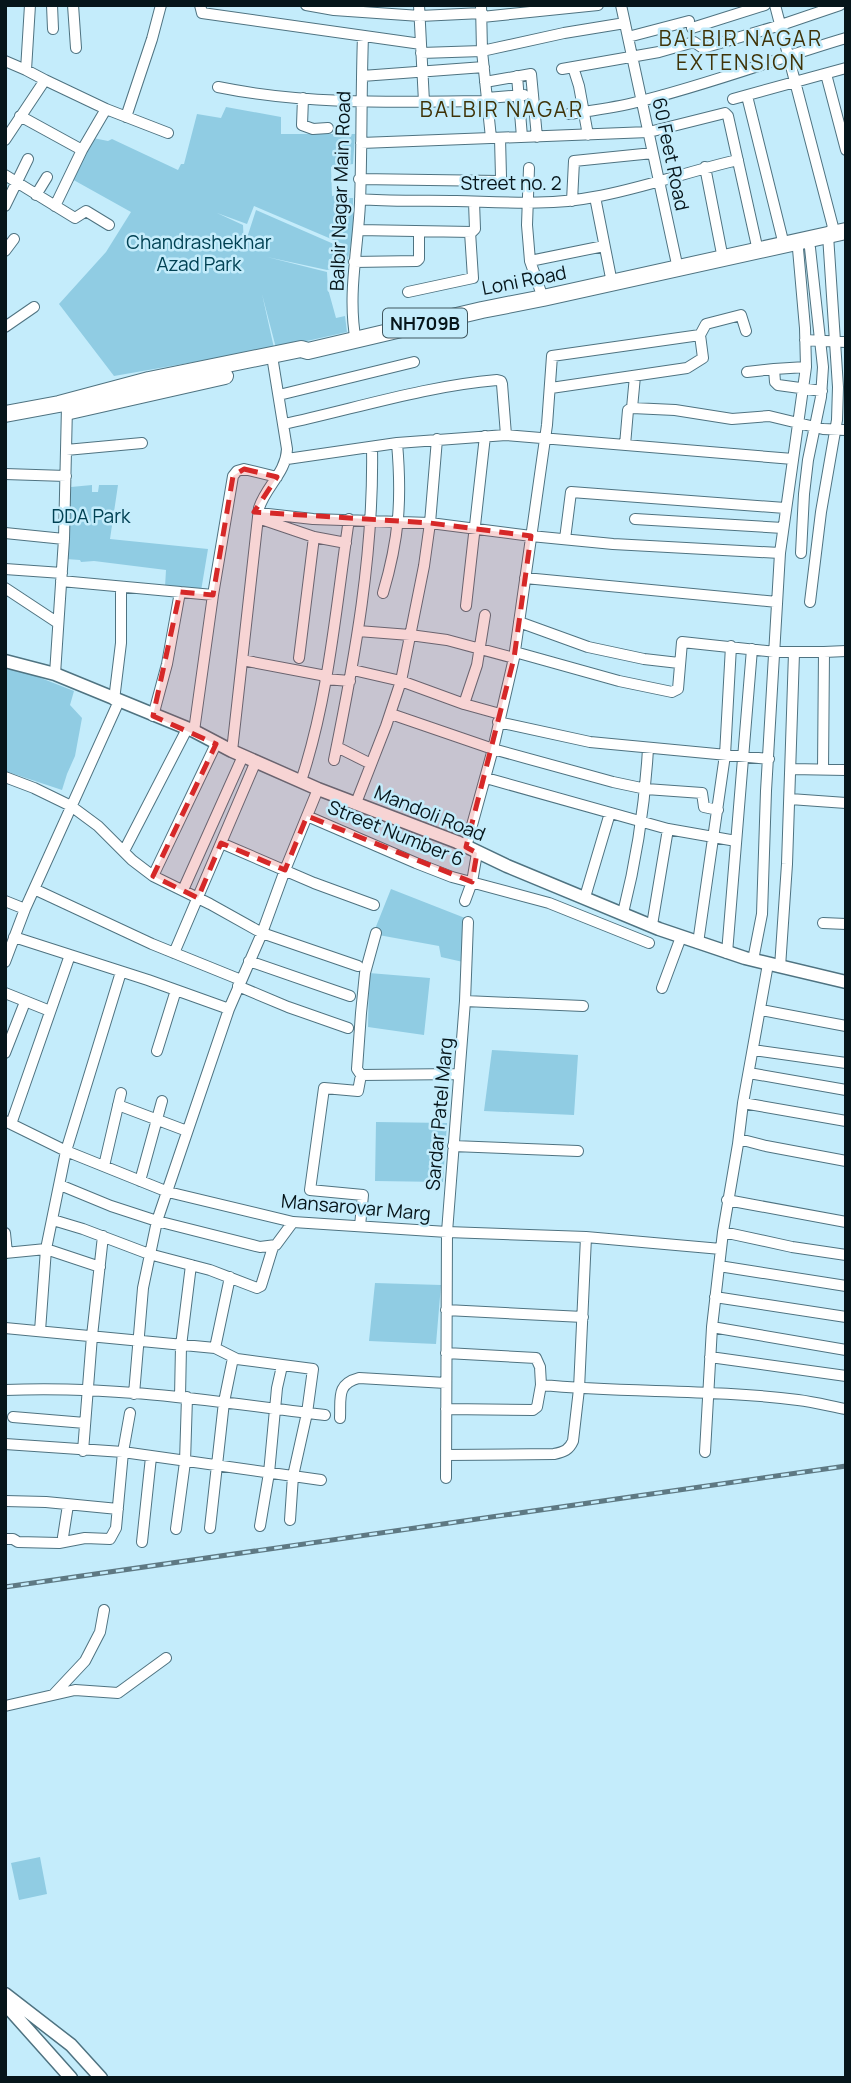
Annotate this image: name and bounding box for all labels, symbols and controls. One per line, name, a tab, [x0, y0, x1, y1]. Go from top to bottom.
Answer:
district label: BALBIR NAGAR EXTENSION	[659, 24, 823, 76]
street label: Balbir Nagar Main Road	[324, 91, 356, 291]
district label: BALBIR NAGAR	[420, 95, 584, 123]
street label: 60 Feet Road	[646, 95, 696, 213]
street label: Street no. 2	[460, 170, 562, 196]
park label: Chandrashekhar Azad Park	[126, 229, 272, 277]
street label: Loni Road	[480, 259, 568, 301]
road number: NH709B	[383, 309, 467, 338]
park label: DDA Park	[52, 503, 131, 529]
street label: Mandoli Road	[370, 779, 490, 847]
street label: Street Number 6	[324, 794, 468, 872]
street label: Sardar Patel Marg	[419, 1036, 459, 1192]
street label: Mansarovar Marg	[280, 1187, 432, 1227]

